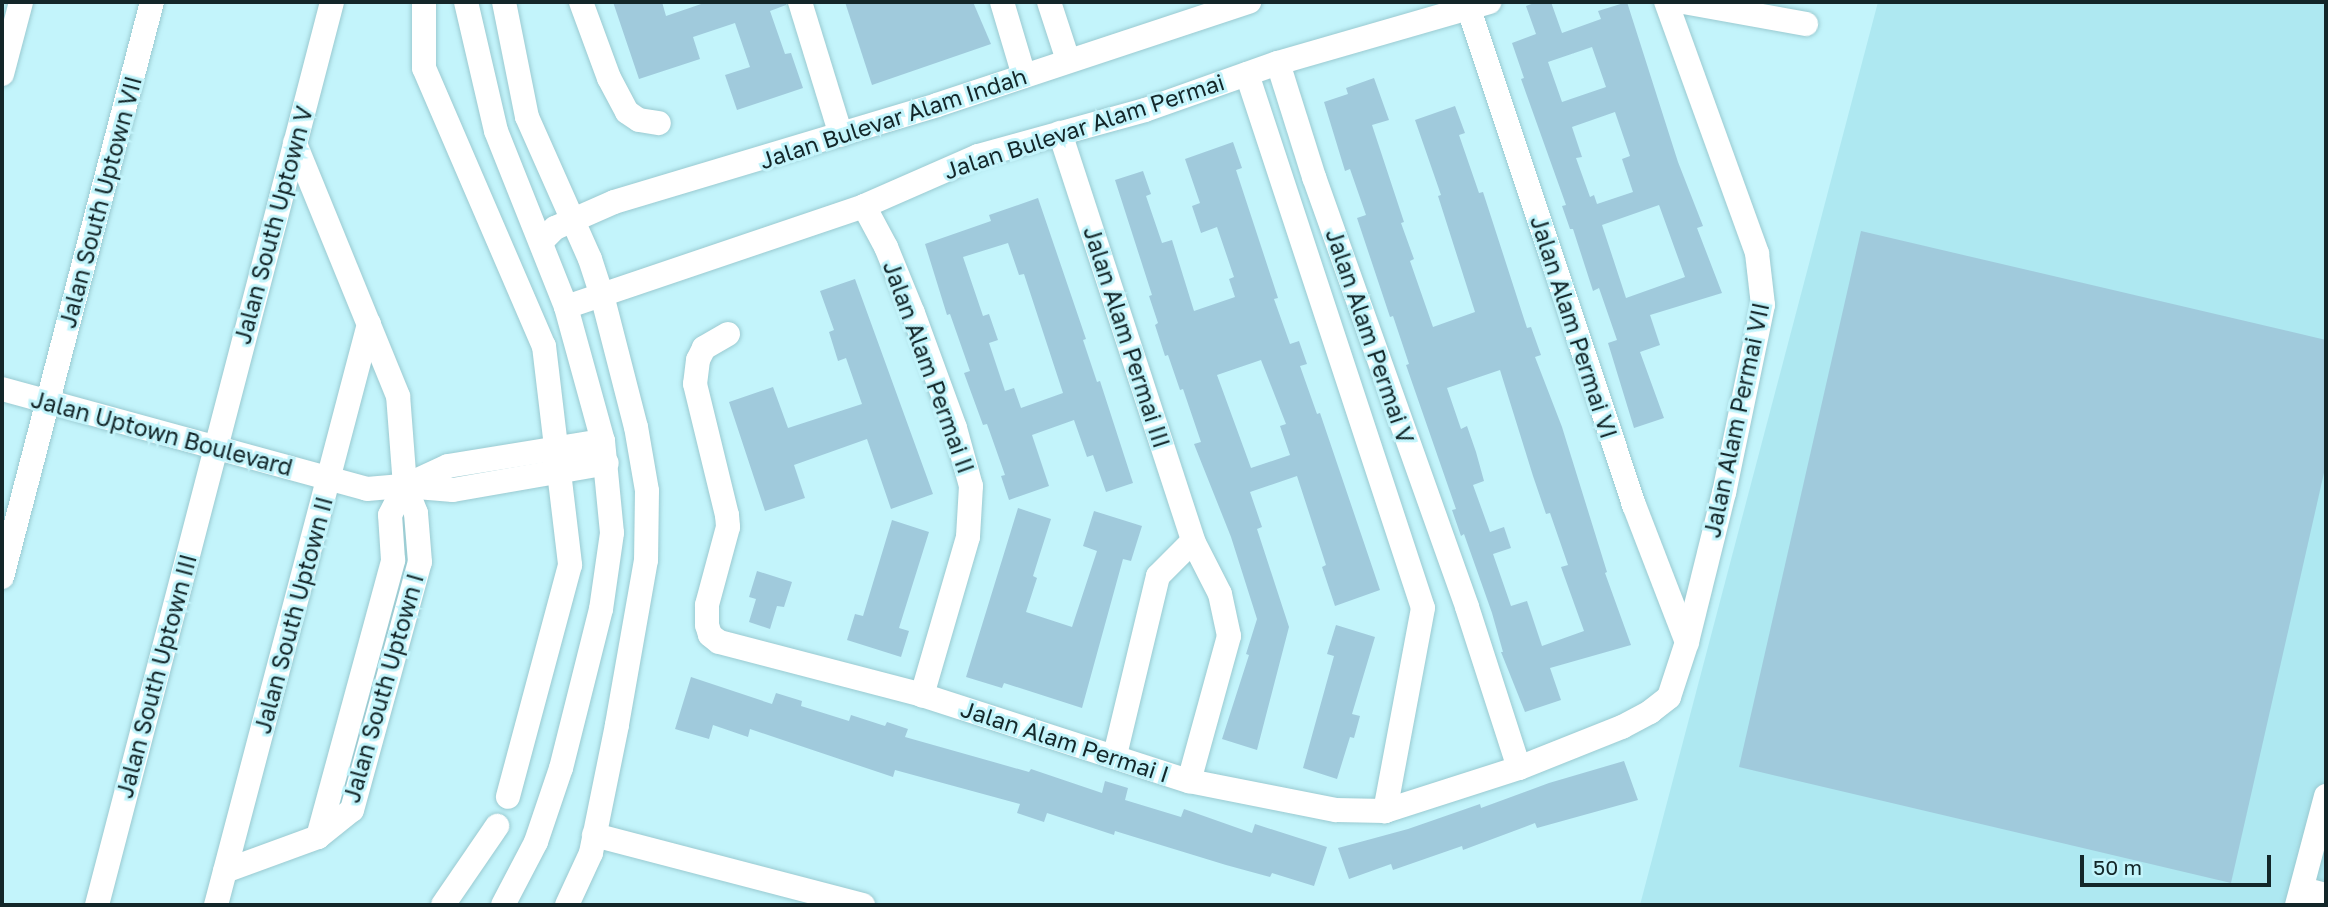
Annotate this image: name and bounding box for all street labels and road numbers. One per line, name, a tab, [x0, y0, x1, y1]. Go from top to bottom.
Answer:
street label: Jalan Bulevar Alam Indah	[756, 62, 1030, 174]
street label: Jalan Bulevar Alam Permai	[940, 68, 1228, 184]
street label: Jalan South Uptown VII	[53, 73, 147, 331]
street label: Jalan South Uptown V	[228, 103, 318, 347]
street label: Jalan Alam Permai VI	[1525, 212, 1623, 442]
street label: Jalan Alam Permai III	[1078, 223, 1176, 451]
street label: Jalan Alam Permai V	[1320, 225, 1420, 447]
street label: Jalan Alam Permai II	[878, 257, 980, 477]
street label: Jalan Alam Permai VII	[1698, 300, 1774, 540]
street label: Jalan Uptown Boulevard	[28, 385, 296, 481]
street label: Jalan South Uptown II	[248, 493, 338, 737]
street label: Jalan South Uptown III	[110, 551, 202, 801]
street label: Jalan South Uptown I	[337, 570, 429, 806]
street label: Jalan Alam Permai I	[958, 694, 1172, 788]

